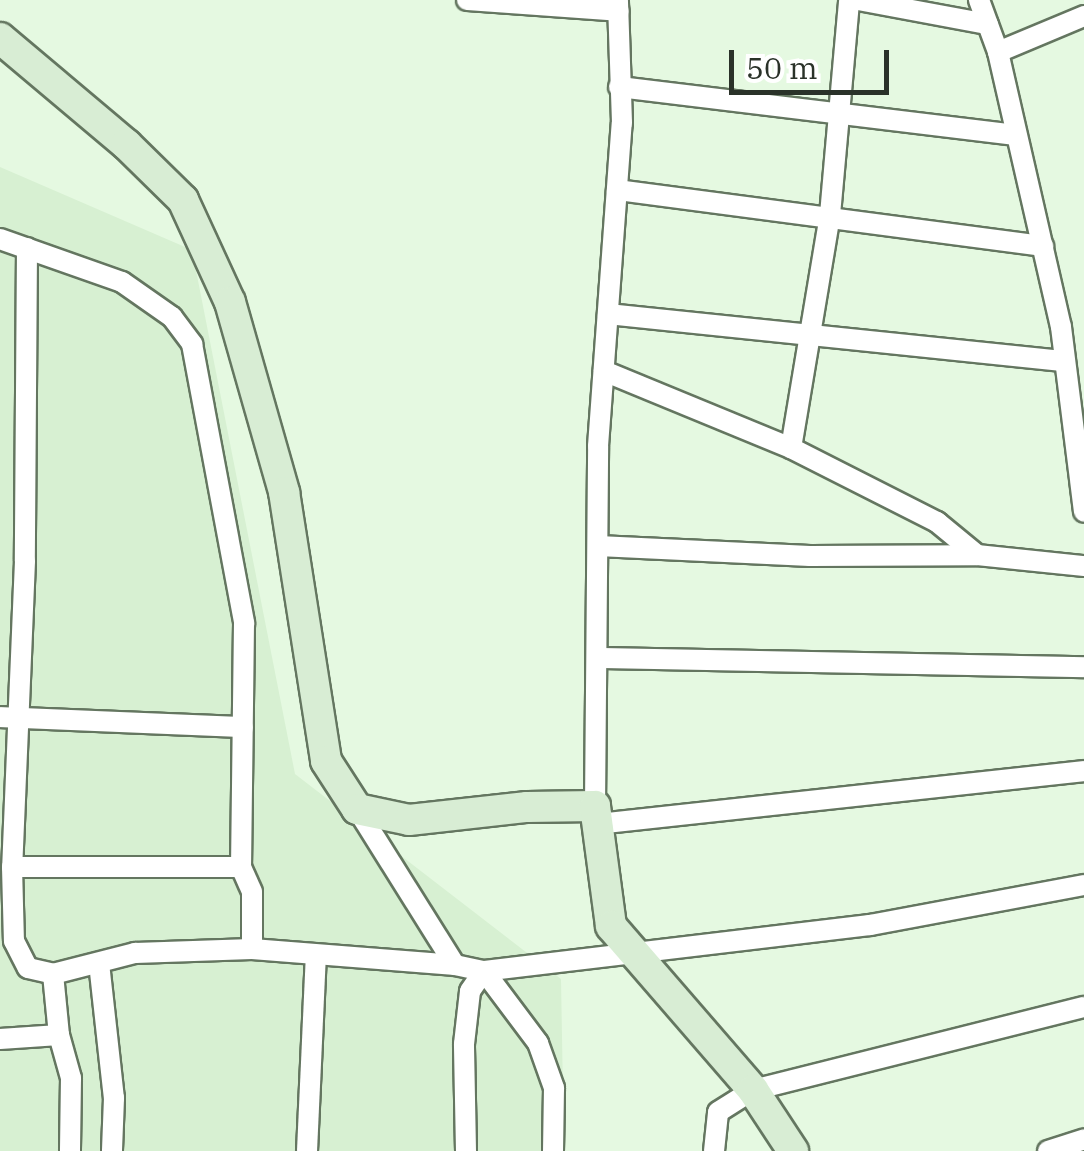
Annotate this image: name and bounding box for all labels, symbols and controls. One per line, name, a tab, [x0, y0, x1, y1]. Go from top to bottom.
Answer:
scale bar	[734, 30, 894, 92]
text: 50 m	[746, 48, 818, 87]

